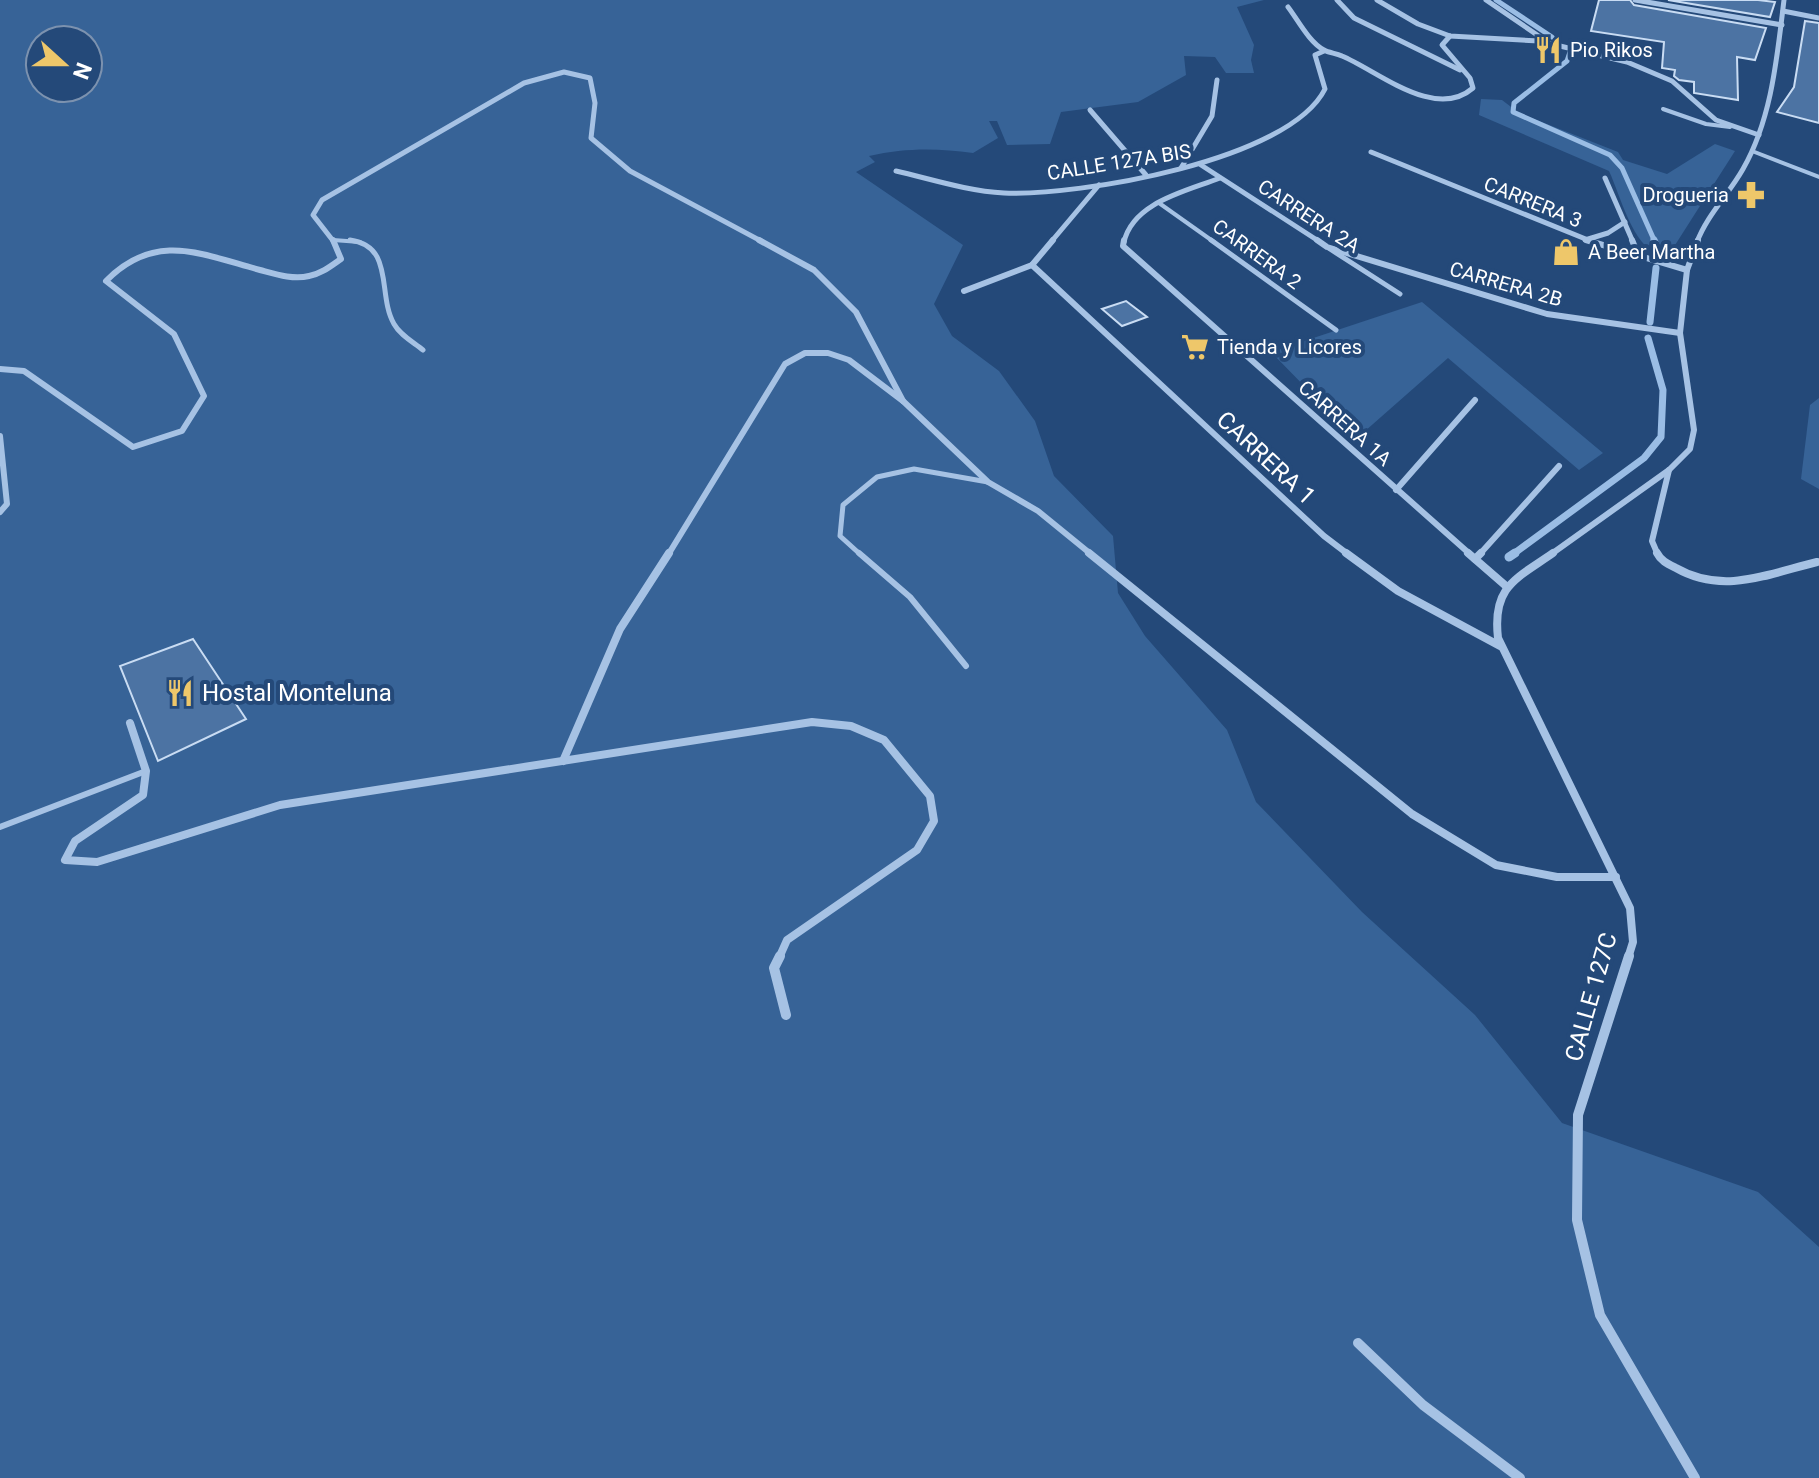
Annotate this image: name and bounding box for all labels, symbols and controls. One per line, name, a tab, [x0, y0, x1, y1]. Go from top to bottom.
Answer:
north arrow	[24, 24, 104, 104]
restaurant icon: Pio Rikos	[1533, 35, 1563, 65]
place label: Pio Rikos	[1570, 38, 1653, 62]
text: N	[68, 59, 97, 83]
street label: CALLE 127A BIS	[1045, 139, 1193, 185]
street label: CARRERA 3	[1480, 171, 1586, 233]
street label: CARRERA 2A	[1254, 174, 1364, 258]
pharmacy icon: Drogueria	[1736, 180, 1766, 210]
place label: Drogueria	[1643, 183, 1729, 207]
street label: CARRERA 2	[1208, 214, 1306, 294]
shop icon: A Beer Martha	[1551, 237, 1581, 267]
place label: A Beer Martha	[1588, 240, 1715, 264]
street label: CARRERA 2B	[1447, 256, 1565, 312]
supermarket icon: Tienda y Licores	[1180, 332, 1210, 362]
place label: Tienda y Licores	[1217, 335, 1362, 359]
street label: CARRERA 1A	[1294, 375, 1396, 471]
street label: CARRERA 1	[1211, 405, 1321, 511]
restaurant icon: Hostal Monteluna	[165, 678, 195, 708]
place label: Hostal Monteluna	[202, 679, 392, 707]
street label: CALLE 127C	[1559, 929, 1623, 1065]

